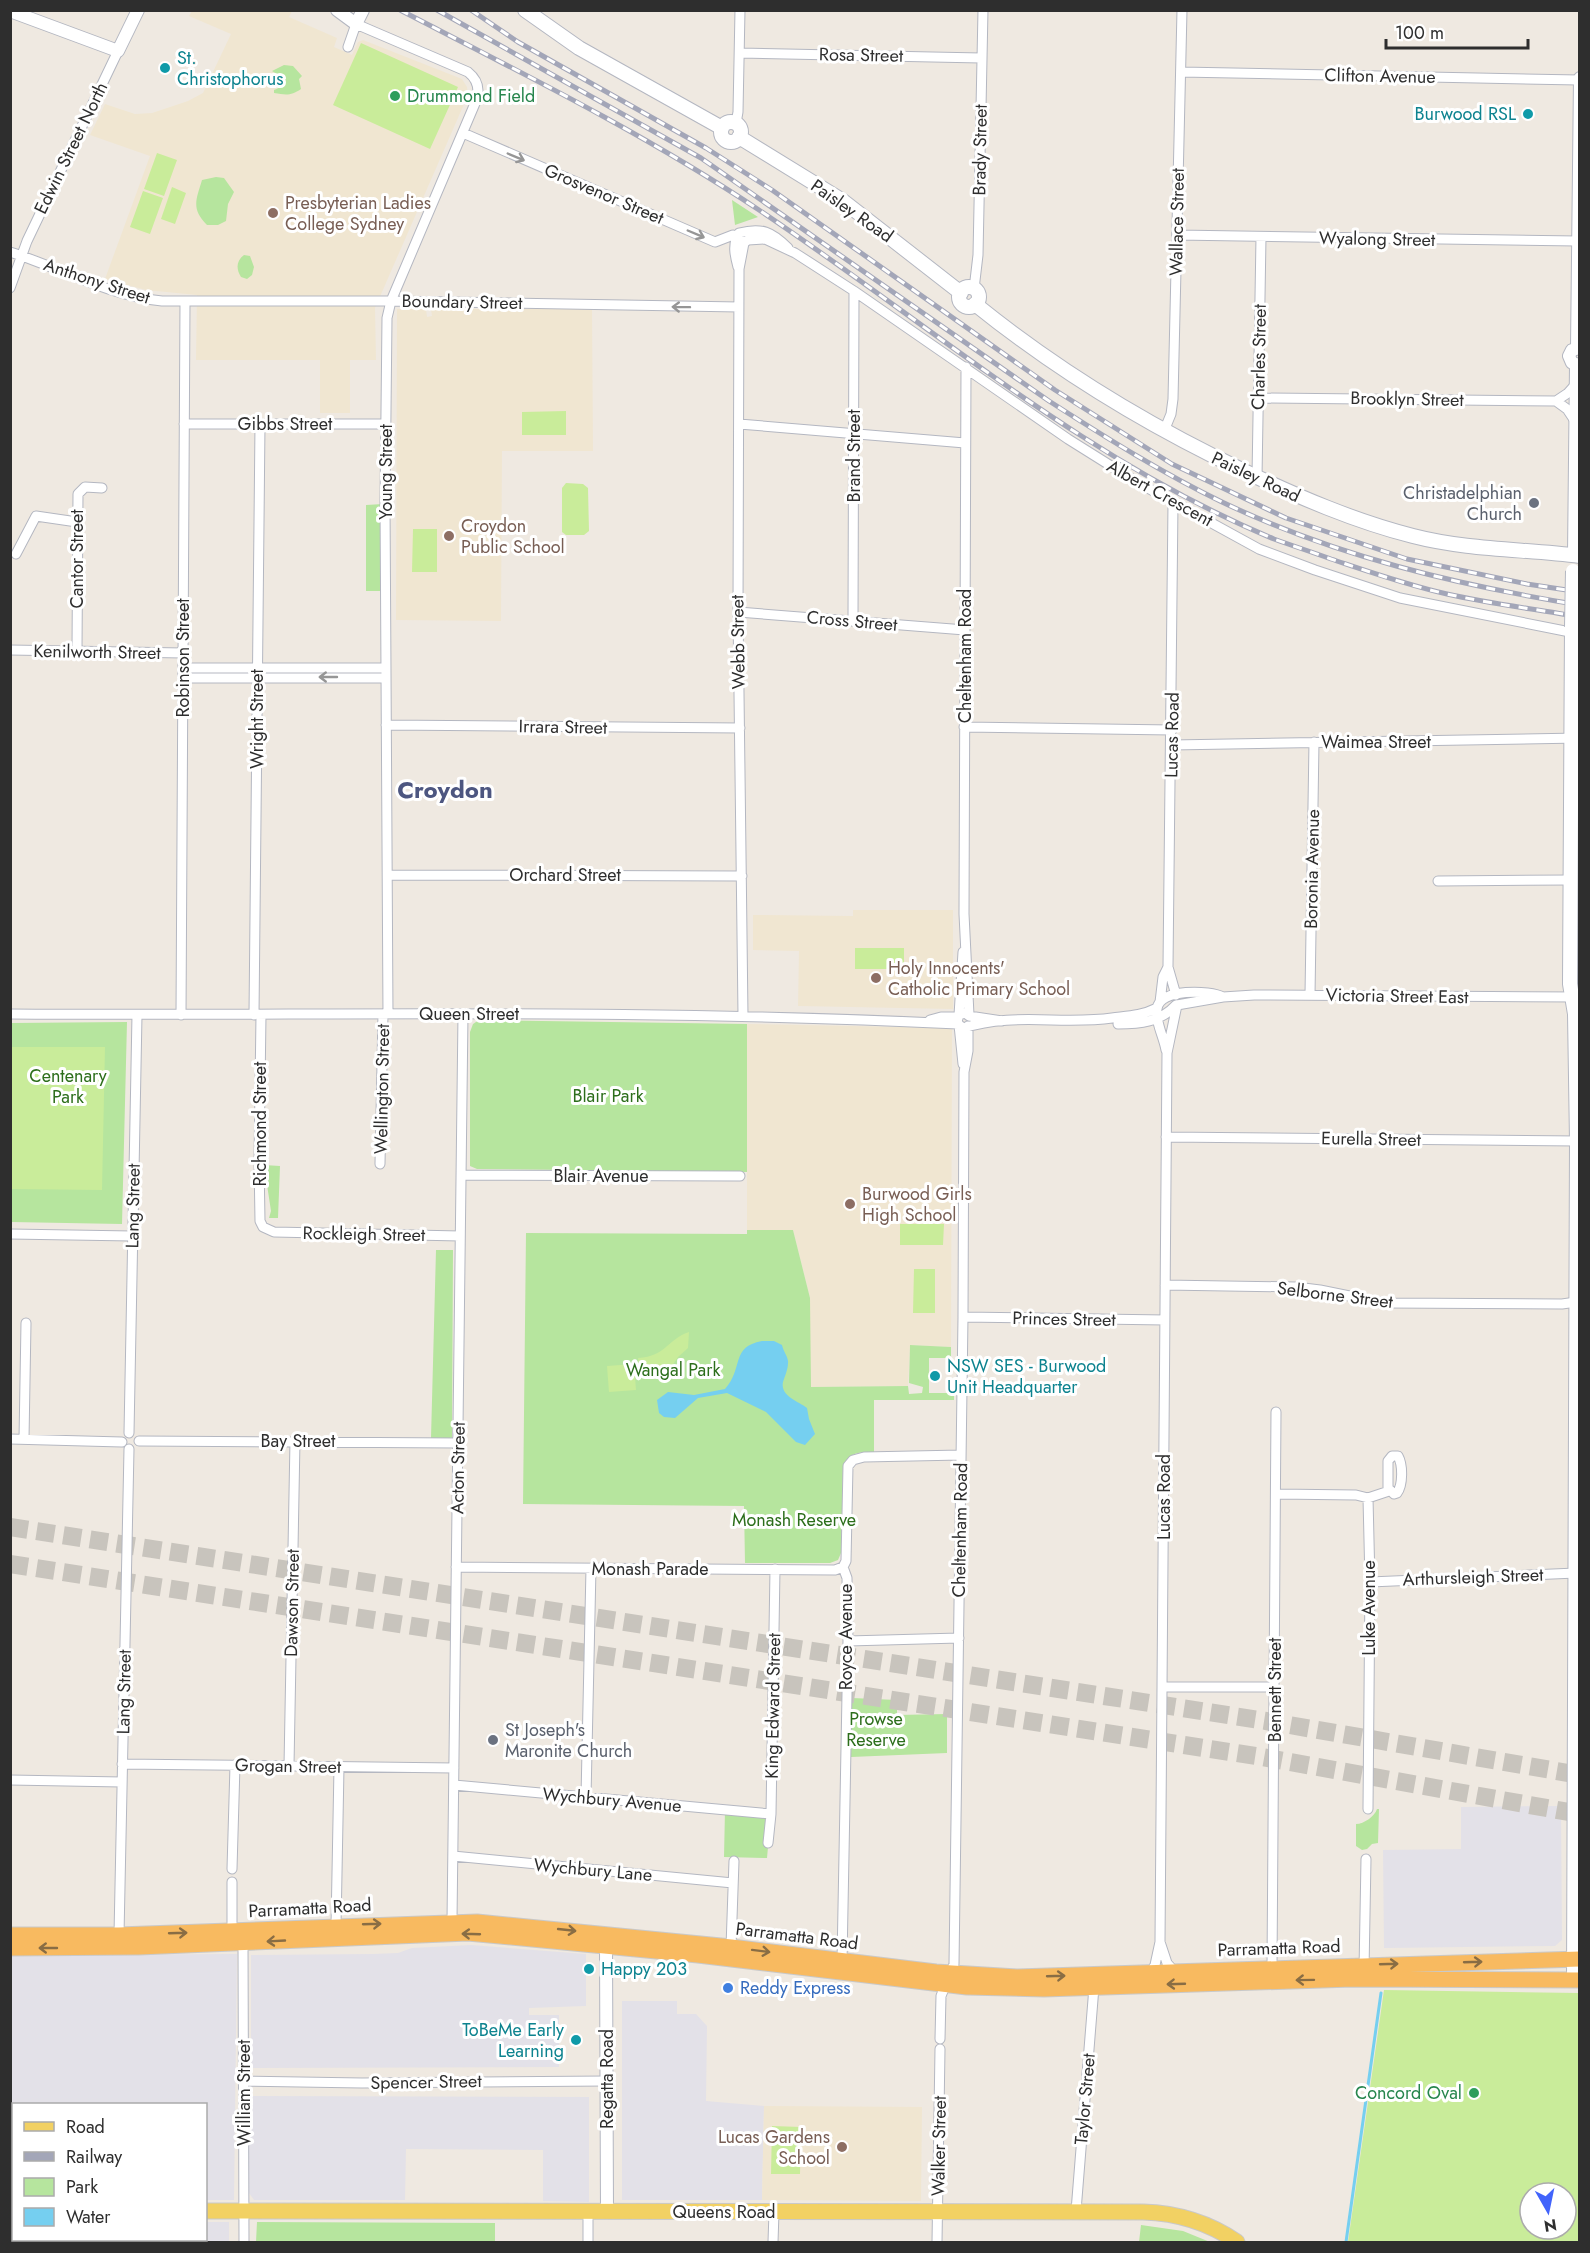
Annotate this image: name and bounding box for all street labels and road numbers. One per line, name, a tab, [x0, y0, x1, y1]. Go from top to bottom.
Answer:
street label: Rosa Street	[819, 41, 904, 69]
street label: Clifton Avenue	[1324, 62, 1436, 90]
street label: Edwin Street North	[28, 78, 114, 218]
street label: Brady Street	[966, 103, 994, 196]
street label: Grosvenor Street	[540, 157, 668, 231]
street label: Wallace Street	[1163, 167, 1191, 276]
street label: Paisley Road	[806, 173, 898, 249]
street label: Wyalong Street	[1319, 225, 1436, 253]
street label: Anthony Street	[40, 252, 154, 311]
street label: Boundary Street	[401, 288, 523, 316]
street label: Charles Street	[1245, 303, 1273, 410]
street label: Brooklyn Street	[1350, 385, 1465, 413]
street label: Brand Street	[841, 409, 867, 502]
street label: Gibbs Street	[238, 411, 333, 437]
street label: Young Street	[373, 424, 399, 520]
street label: Paisley Road	[1207, 445, 1305, 509]
street label: Albert Crescent	[1102, 453, 1218, 533]
street label: Cantor Street	[64, 509, 90, 609]
street label: Cheltenham Road	[952, 589, 978, 723]
street label: Webb Street	[724, 594, 752, 689]
street label: Robinson Street	[170, 598, 196, 718]
street label: Cross Street	[806, 604, 899, 638]
street label: Kenilworth Street	[33, 638, 162, 666]
street label: Wright Street	[244, 668, 270, 769]
street label: Lucas Road	[1158, 692, 1186, 778]
street label: Irrara Street	[518, 713, 608, 741]
street label: Waimea Street	[1321, 729, 1432, 755]
street label: Boronia Avenue	[1298, 809, 1326, 929]
street label: Orchard Street	[509, 862, 621, 888]
street label: Victoria Street East	[1325, 982, 1469, 1010]
street label: Queen Street	[419, 1001, 520, 1027]
street label: Wellington Street	[368, 1023, 396, 1154]
street label: Richmond Street	[247, 1061, 273, 1186]
street label: Eurella Street	[1321, 1125, 1422, 1153]
street label: Lang Street	[119, 1163, 147, 1249]
street label: Blair Avenue	[553, 1163, 649, 1189]
street label: Rockleigh Street	[302, 1220, 426, 1248]
street label: Selborne Street	[1276, 1275, 1395, 1315]
street label: Princes Street	[1012, 1305, 1117, 1333]
street label: Acton Street	[444, 1421, 472, 1514]
street label: Bay Street	[261, 1428, 336, 1454]
street label: Lucas Road	[1151, 1454, 1177, 1540]
street label: Cheltenham Road	[946, 1462, 974, 1598]
street label: Dawson Street	[278, 1548, 306, 1657]
street label: Monash Parade	[592, 1556, 708, 1582]
street label: Luke Avenue	[1356, 1560, 1382, 1656]
street label: Arthursleigh Street	[1402, 1562, 1545, 1592]
street label: Royce Avenue	[833, 1584, 859, 1690]
street label: King Edward Street	[759, 1632, 787, 1779]
street label: Bennett Street	[1262, 1637, 1288, 1742]
street label: Lang Street	[110, 1649, 138, 1735]
street label: Grogan Street	[235, 1752, 342, 1780]
street label: Wychbury Avenue	[541, 1781, 683, 1819]
street label: Wychbury Lane	[533, 1852, 653, 1888]
street label: Parramatta Road	[248, 1892, 372, 1924]
street label: Parramatta Road	[734, 1916, 860, 1956]
street label: Parramatta Road	[1217, 1933, 1341, 1963]
street label: Regatta Road	[594, 2029, 620, 2129]
street label: William Street	[231, 2039, 257, 2146]
street label: Taylor Street	[1068, 2052, 1102, 2146]
street label: Spencer Street	[370, 2068, 483, 2096]
street label: Walker Street	[925, 2095, 953, 2196]
street label: Queens Road	[672, 2199, 776, 2225]

